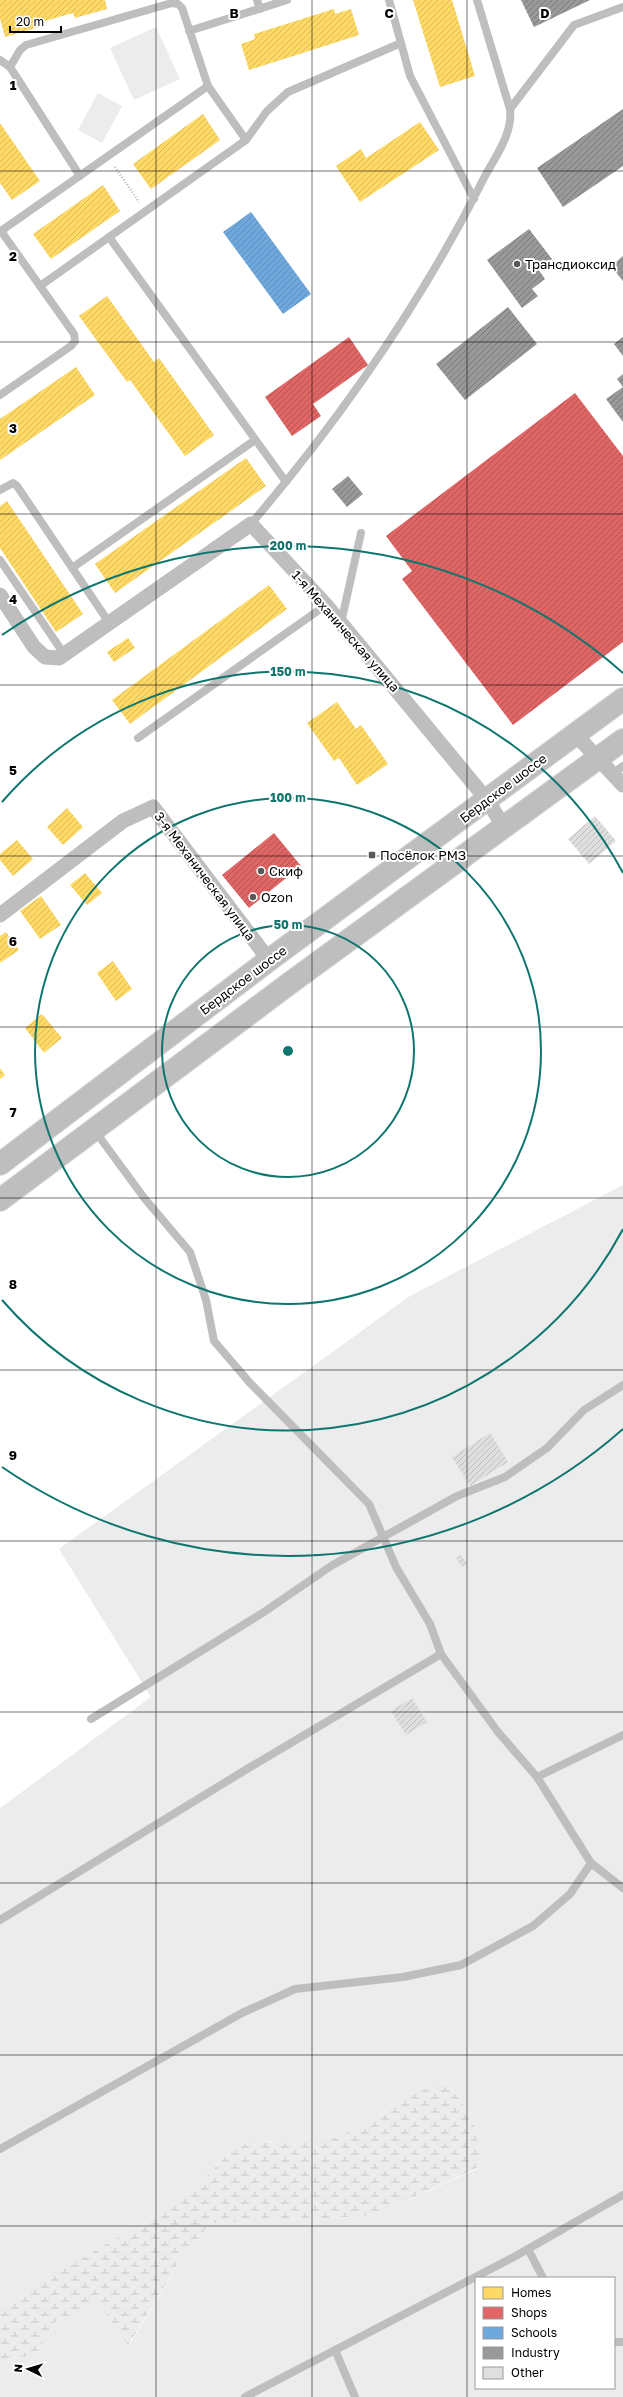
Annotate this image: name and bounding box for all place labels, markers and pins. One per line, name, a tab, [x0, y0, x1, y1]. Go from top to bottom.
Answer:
place label: Трансдиоксид	[525, 256, 616, 272]
marker: Трансдиоксид	[512, 259, 522, 269]
place label: Посёлок РМЗ	[380, 847, 466, 863]
marker: Посёлок РМЗ	[367, 850, 377, 860]
place label: Скиф	[269, 863, 303, 879]
marker: Скиф	[256, 866, 266, 876]
place label: Ozon	[261, 889, 293, 905]
marker: Ozon	[248, 892, 258, 902]
centre of rings	[281, 1044, 295, 1058]

